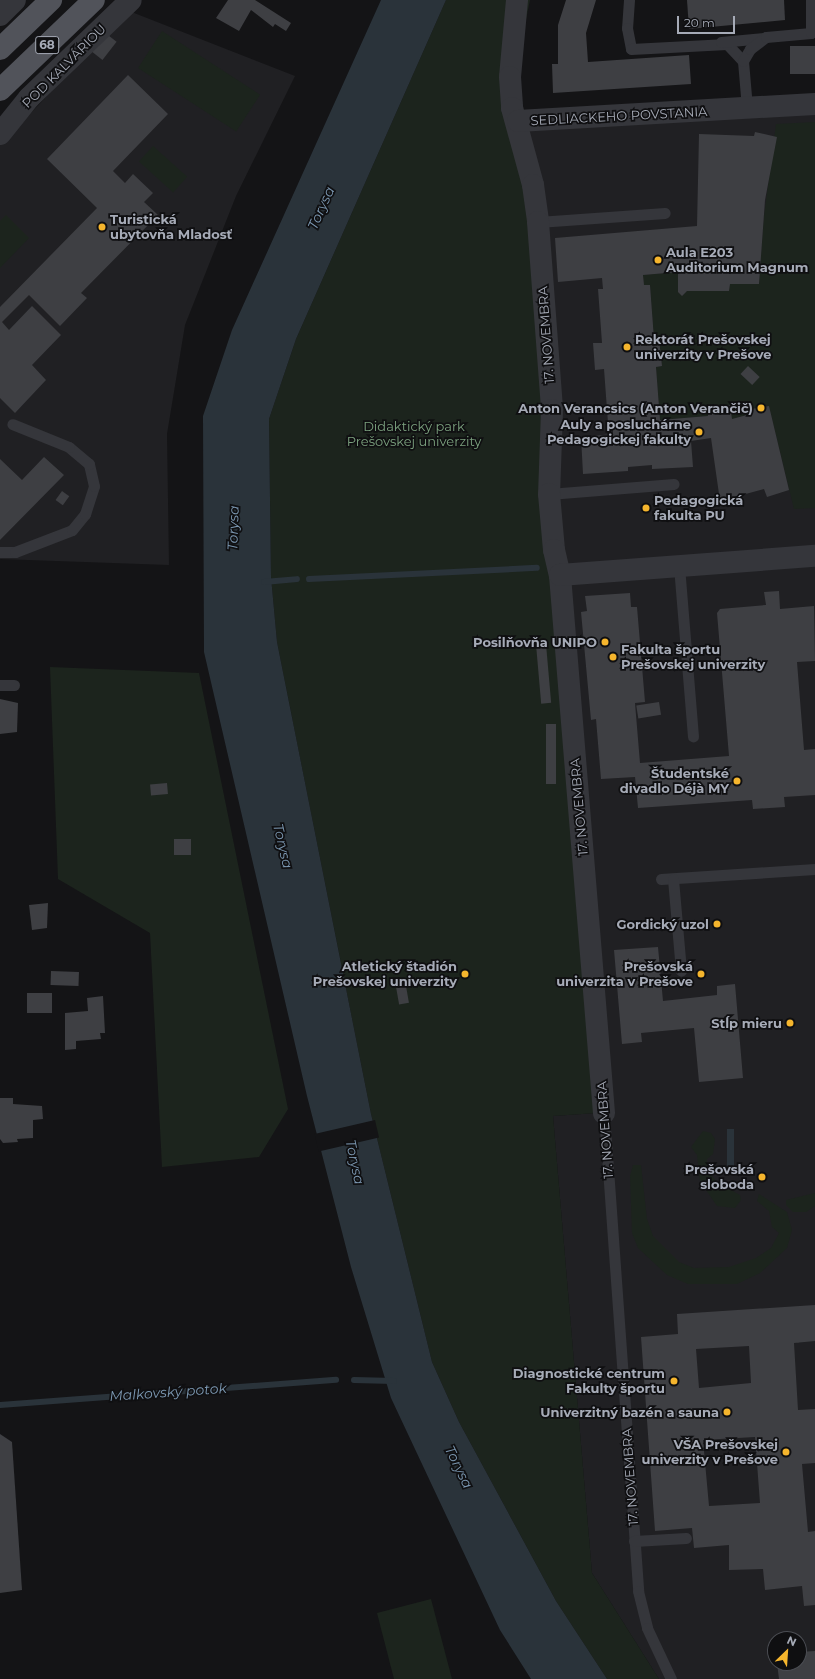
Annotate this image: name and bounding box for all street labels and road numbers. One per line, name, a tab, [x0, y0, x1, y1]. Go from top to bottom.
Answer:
street label: POD KALVÁRIOU	[19, 21, 109, 111]
road number: 68	[35, 35, 59, 55]
street label: SEDLIACKEHO POVSTANIA	[530, 104, 708, 128]
street label: 17. NOVEMBRA	[535, 286, 557, 384]
street label: 17. NOVEMBRA	[567, 758, 591, 856]
street label: 17. NOVEMBRA	[594, 1081, 616, 1179]
street label: 17. NOVEMBRA	[619, 1428, 641, 1526]

